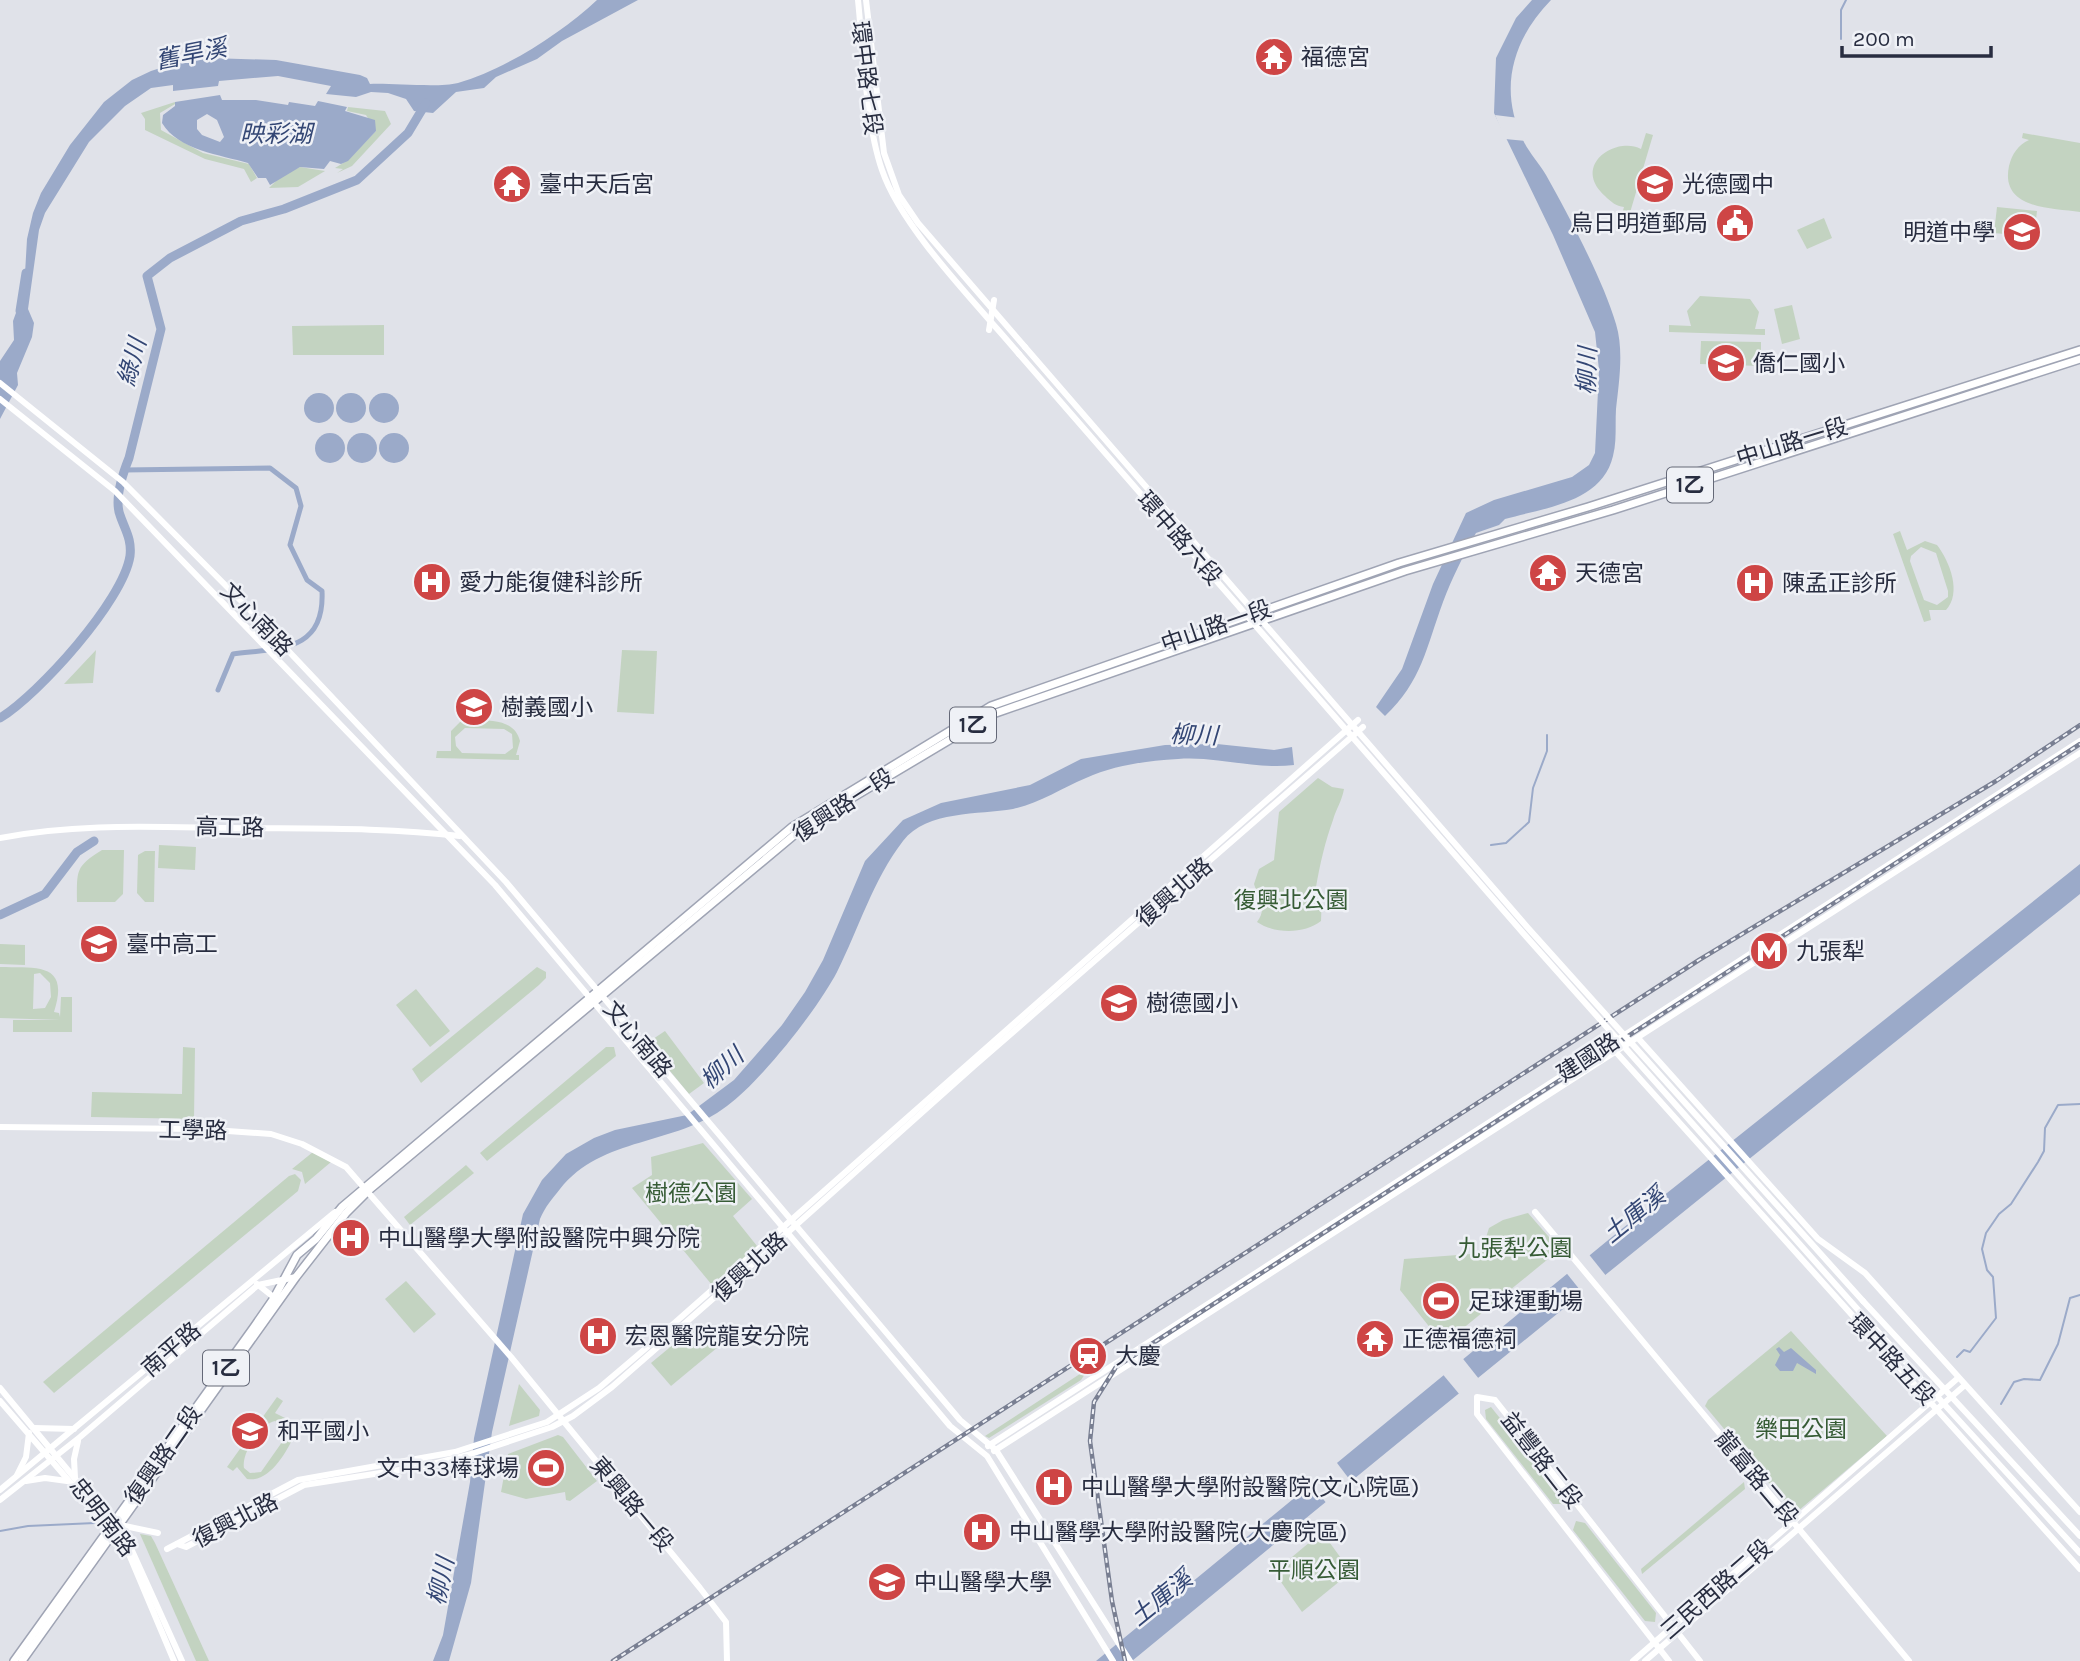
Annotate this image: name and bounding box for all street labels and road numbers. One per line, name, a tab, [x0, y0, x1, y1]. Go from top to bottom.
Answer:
street label: 環中路七段	[846, 19, 887, 137]
street label: 中山路一段	[1733, 413, 1851, 472]
road number: 1乙	[1667, 468, 1713, 503]
street label: 環中路六段	[1132, 486, 1228, 591]
street label: 文心南路	[215, 577, 298, 662]
street label: 中山路一段	[1157, 595, 1275, 658]
road number: 1乙	[950, 708, 996, 742]
street label: 復興路一段	[788, 763, 899, 848]
street label: 高工路	[195, 813, 265, 842]
street label: 復興北路	[1131, 852, 1218, 933]
street label: 文心南路	[598, 995, 678, 1083]
street label: 建國路	[1552, 1027, 1625, 1088]
street label: 工學路	[158, 1116, 228, 1145]
street label: 復興北路	[706, 1227, 793, 1308]
street label: 環中路五段	[1843, 1308, 1941, 1411]
street label: 南平路	[136, 1317, 206, 1382]
road number: 1乙	[203, 1350, 249, 1386]
street label: 復興路二段	[119, 1400, 207, 1510]
street label: 益豐路二段	[1496, 1407, 1588, 1514]
street label: 龍富路二段	[1709, 1426, 1804, 1531]
street label: 東興路一段	[584, 1452, 679, 1557]
street label: 忠明南路	[64, 1473, 142, 1562]
street label: 復興北路	[188, 1488, 282, 1553]
street label: 三民西路二段	[1655, 1534, 1777, 1645]

